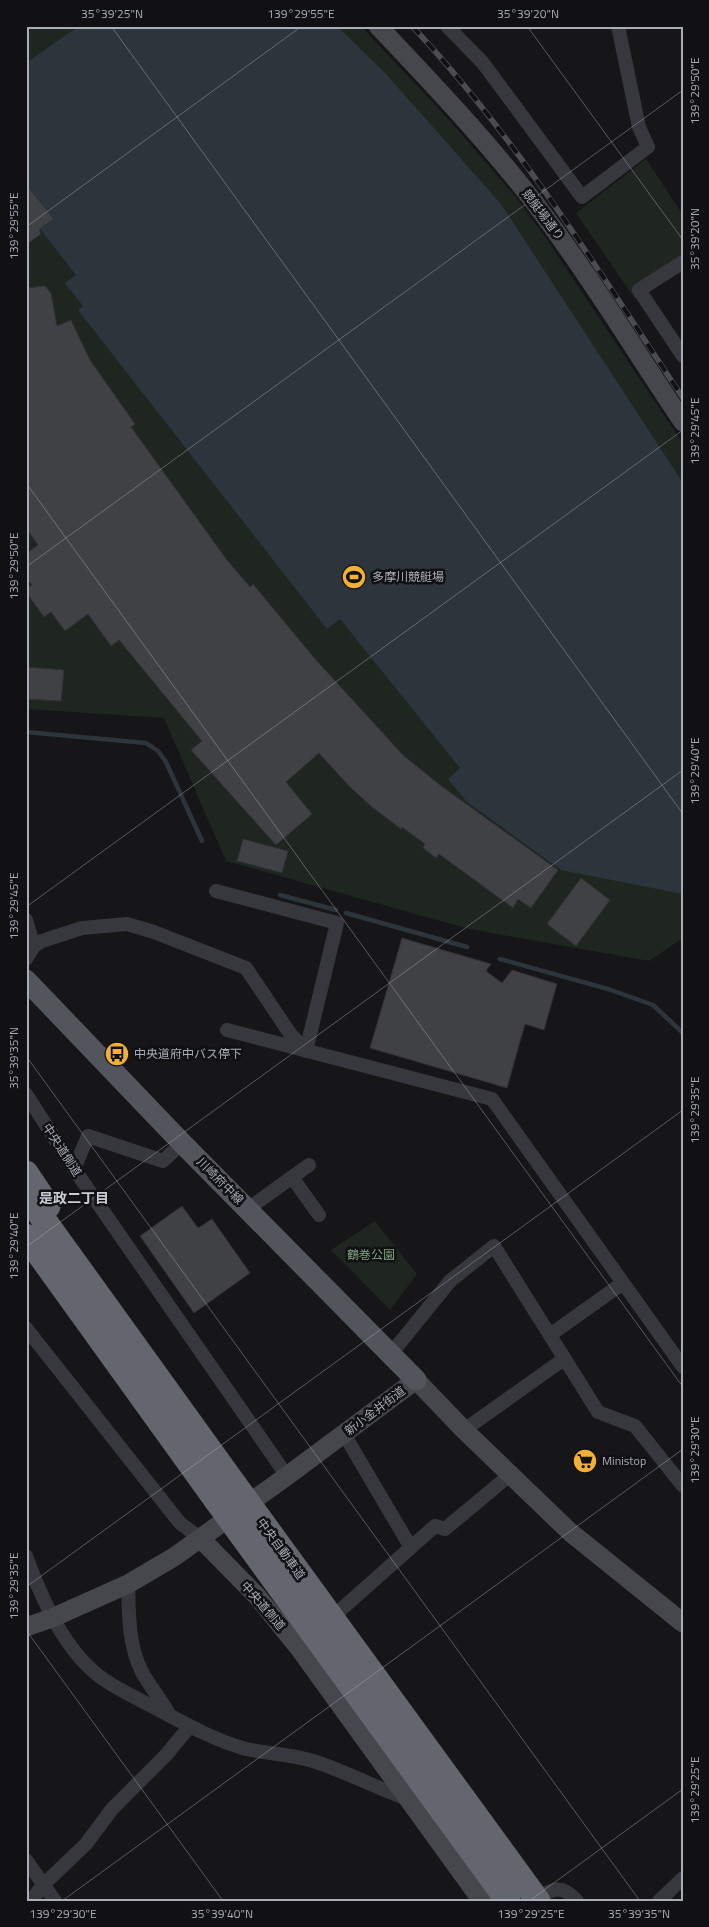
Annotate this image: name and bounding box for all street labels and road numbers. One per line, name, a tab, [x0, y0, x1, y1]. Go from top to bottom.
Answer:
street label: 競艇場通り	[518, 185, 569, 244]
street label: 中央道側道	[38, 1119, 87, 1180]
street label: 川崎府中線	[192, 1153, 248, 1209]
street label: 新小金井街道	[340, 1381, 409, 1440]
street label: 中央自動車道	[253, 1514, 310, 1583]
street label: 中央道側道	[237, 1577, 290, 1635]

